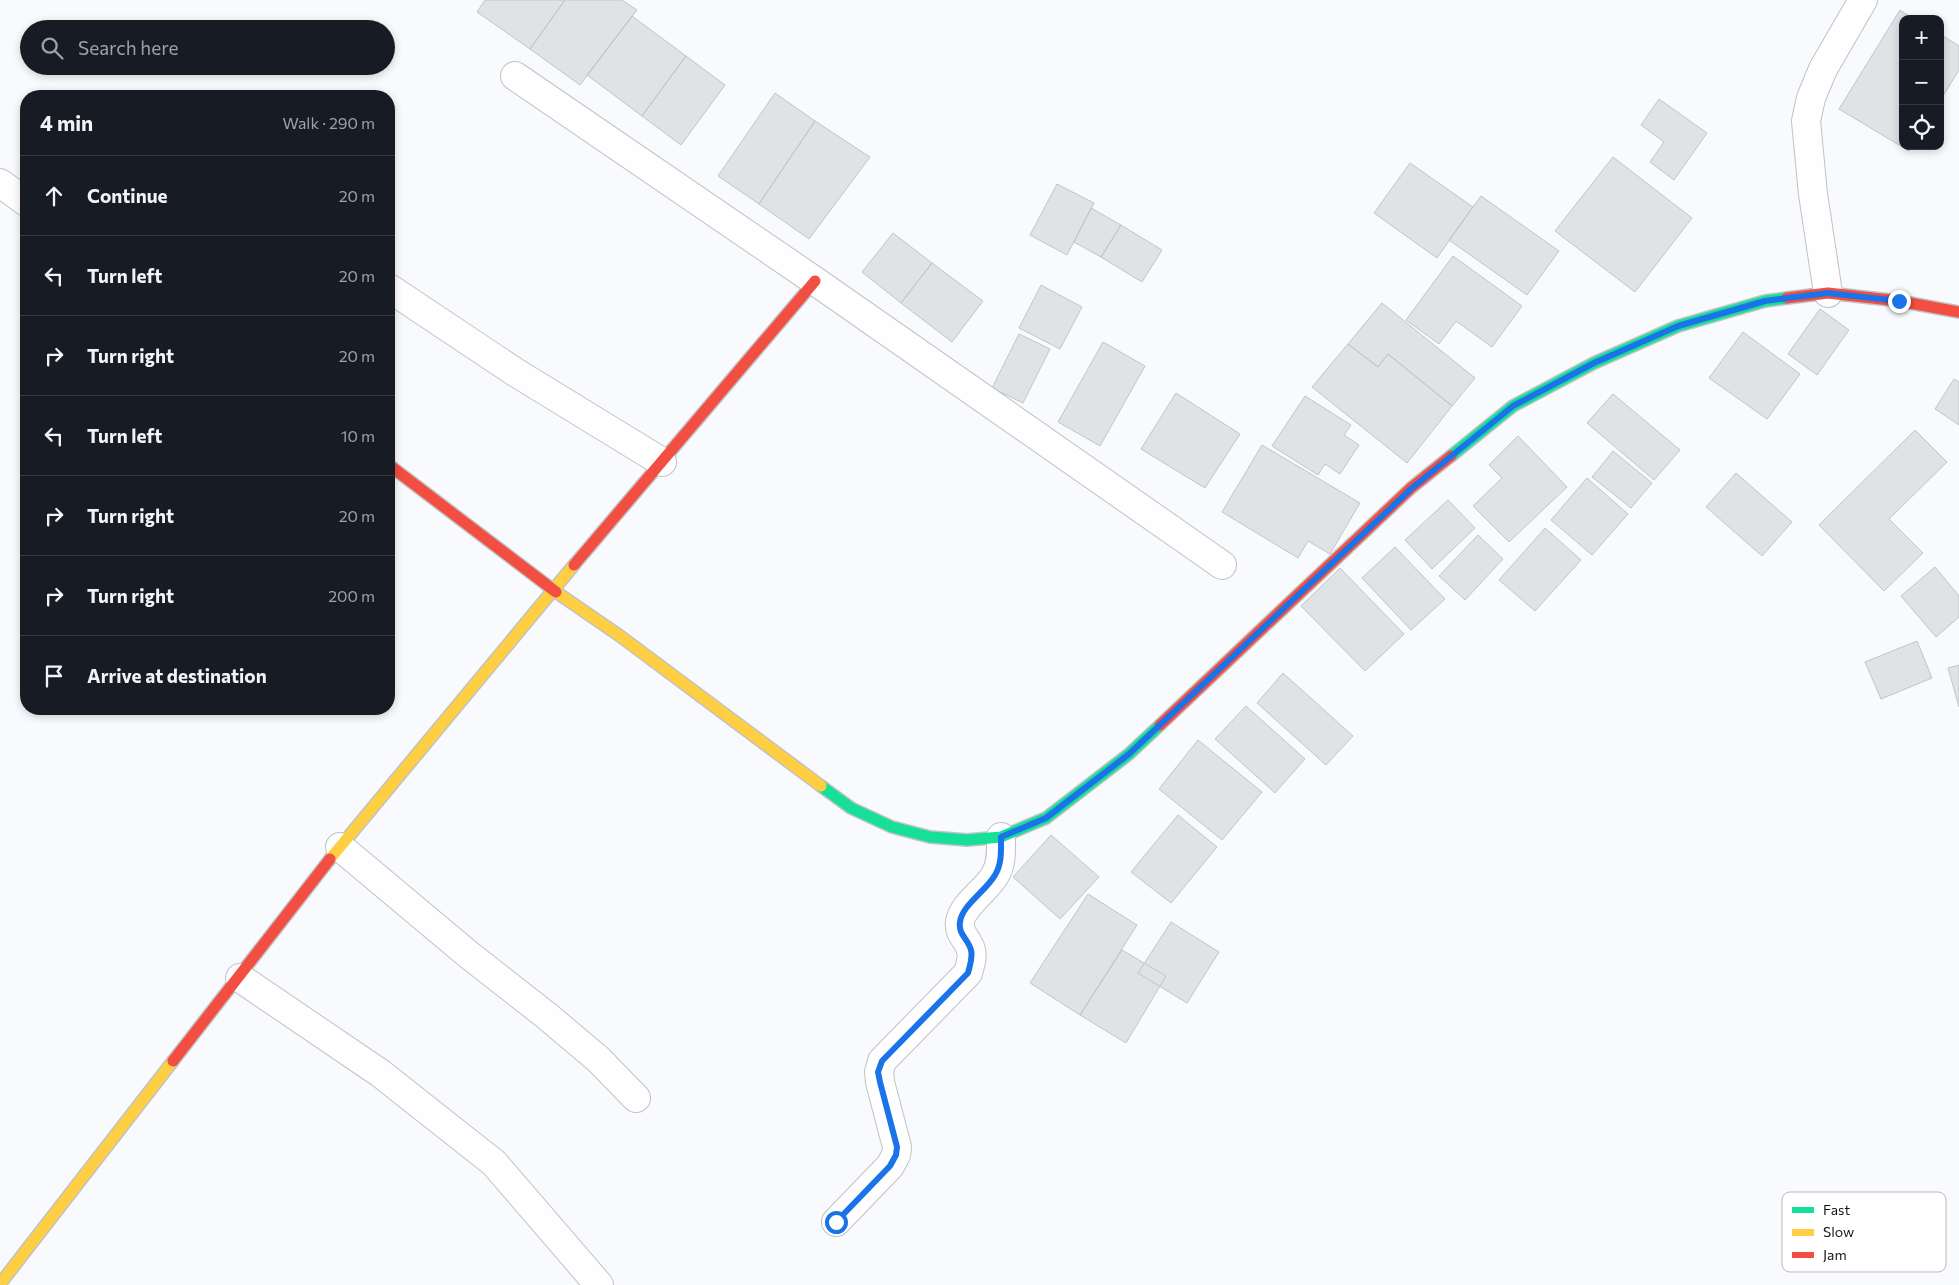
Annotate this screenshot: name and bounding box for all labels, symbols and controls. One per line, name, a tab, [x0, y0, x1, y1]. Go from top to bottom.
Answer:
map controls	[1899, 15, 1944, 150]
button: +	[1899, 15, 1944, 60]
search box	[20, 20, 395, 75]
icon: search	[38, 34, 66, 62]
text: Search here	[78, 36, 178, 59]
button: −	[1899, 60, 1944, 105]
button: locate	[1899, 105, 1944, 150]
text: 4 min	[40, 110, 93, 135]
text: Walk · 290 m	[283, 113, 375, 132]
icon: ahead	[40, 182, 68, 210]
text: Continue	[87, 184, 167, 207]
text: 20 m	[339, 186, 375, 205]
icon: left	[40, 262, 68, 290]
text: Turn left	[87, 264, 162, 287]
text: 20 m	[339, 266, 375, 285]
route end	[1888, 290, 1911, 313]
icon: right	[40, 342, 68, 370]
text: Turn right	[87, 344, 174, 367]
text: 20 m	[339, 346, 375, 365]
icon: left	[40, 422, 68, 450]
text: Turn left	[87, 424, 162, 447]
text: 10 m	[341, 426, 375, 445]
icon: right	[40, 502, 68, 530]
text: Turn right	[87, 504, 174, 527]
text: 20 m	[339, 506, 375, 525]
icon: right	[40, 582, 68, 610]
text: Turn right	[87, 584, 174, 607]
text: 200 m	[328, 586, 375, 605]
icon: arrive	[40, 662, 68, 690]
text: Arrive at destination	[87, 664, 267, 687]
legend	[1782, 1192, 1946, 1272]
text: Fast	[1823, 1201, 1850, 1218]
route start	[825, 1211, 848, 1234]
text: Slow	[1823, 1223, 1854, 1240]
text: Jam	[1823, 1246, 1847, 1263]

